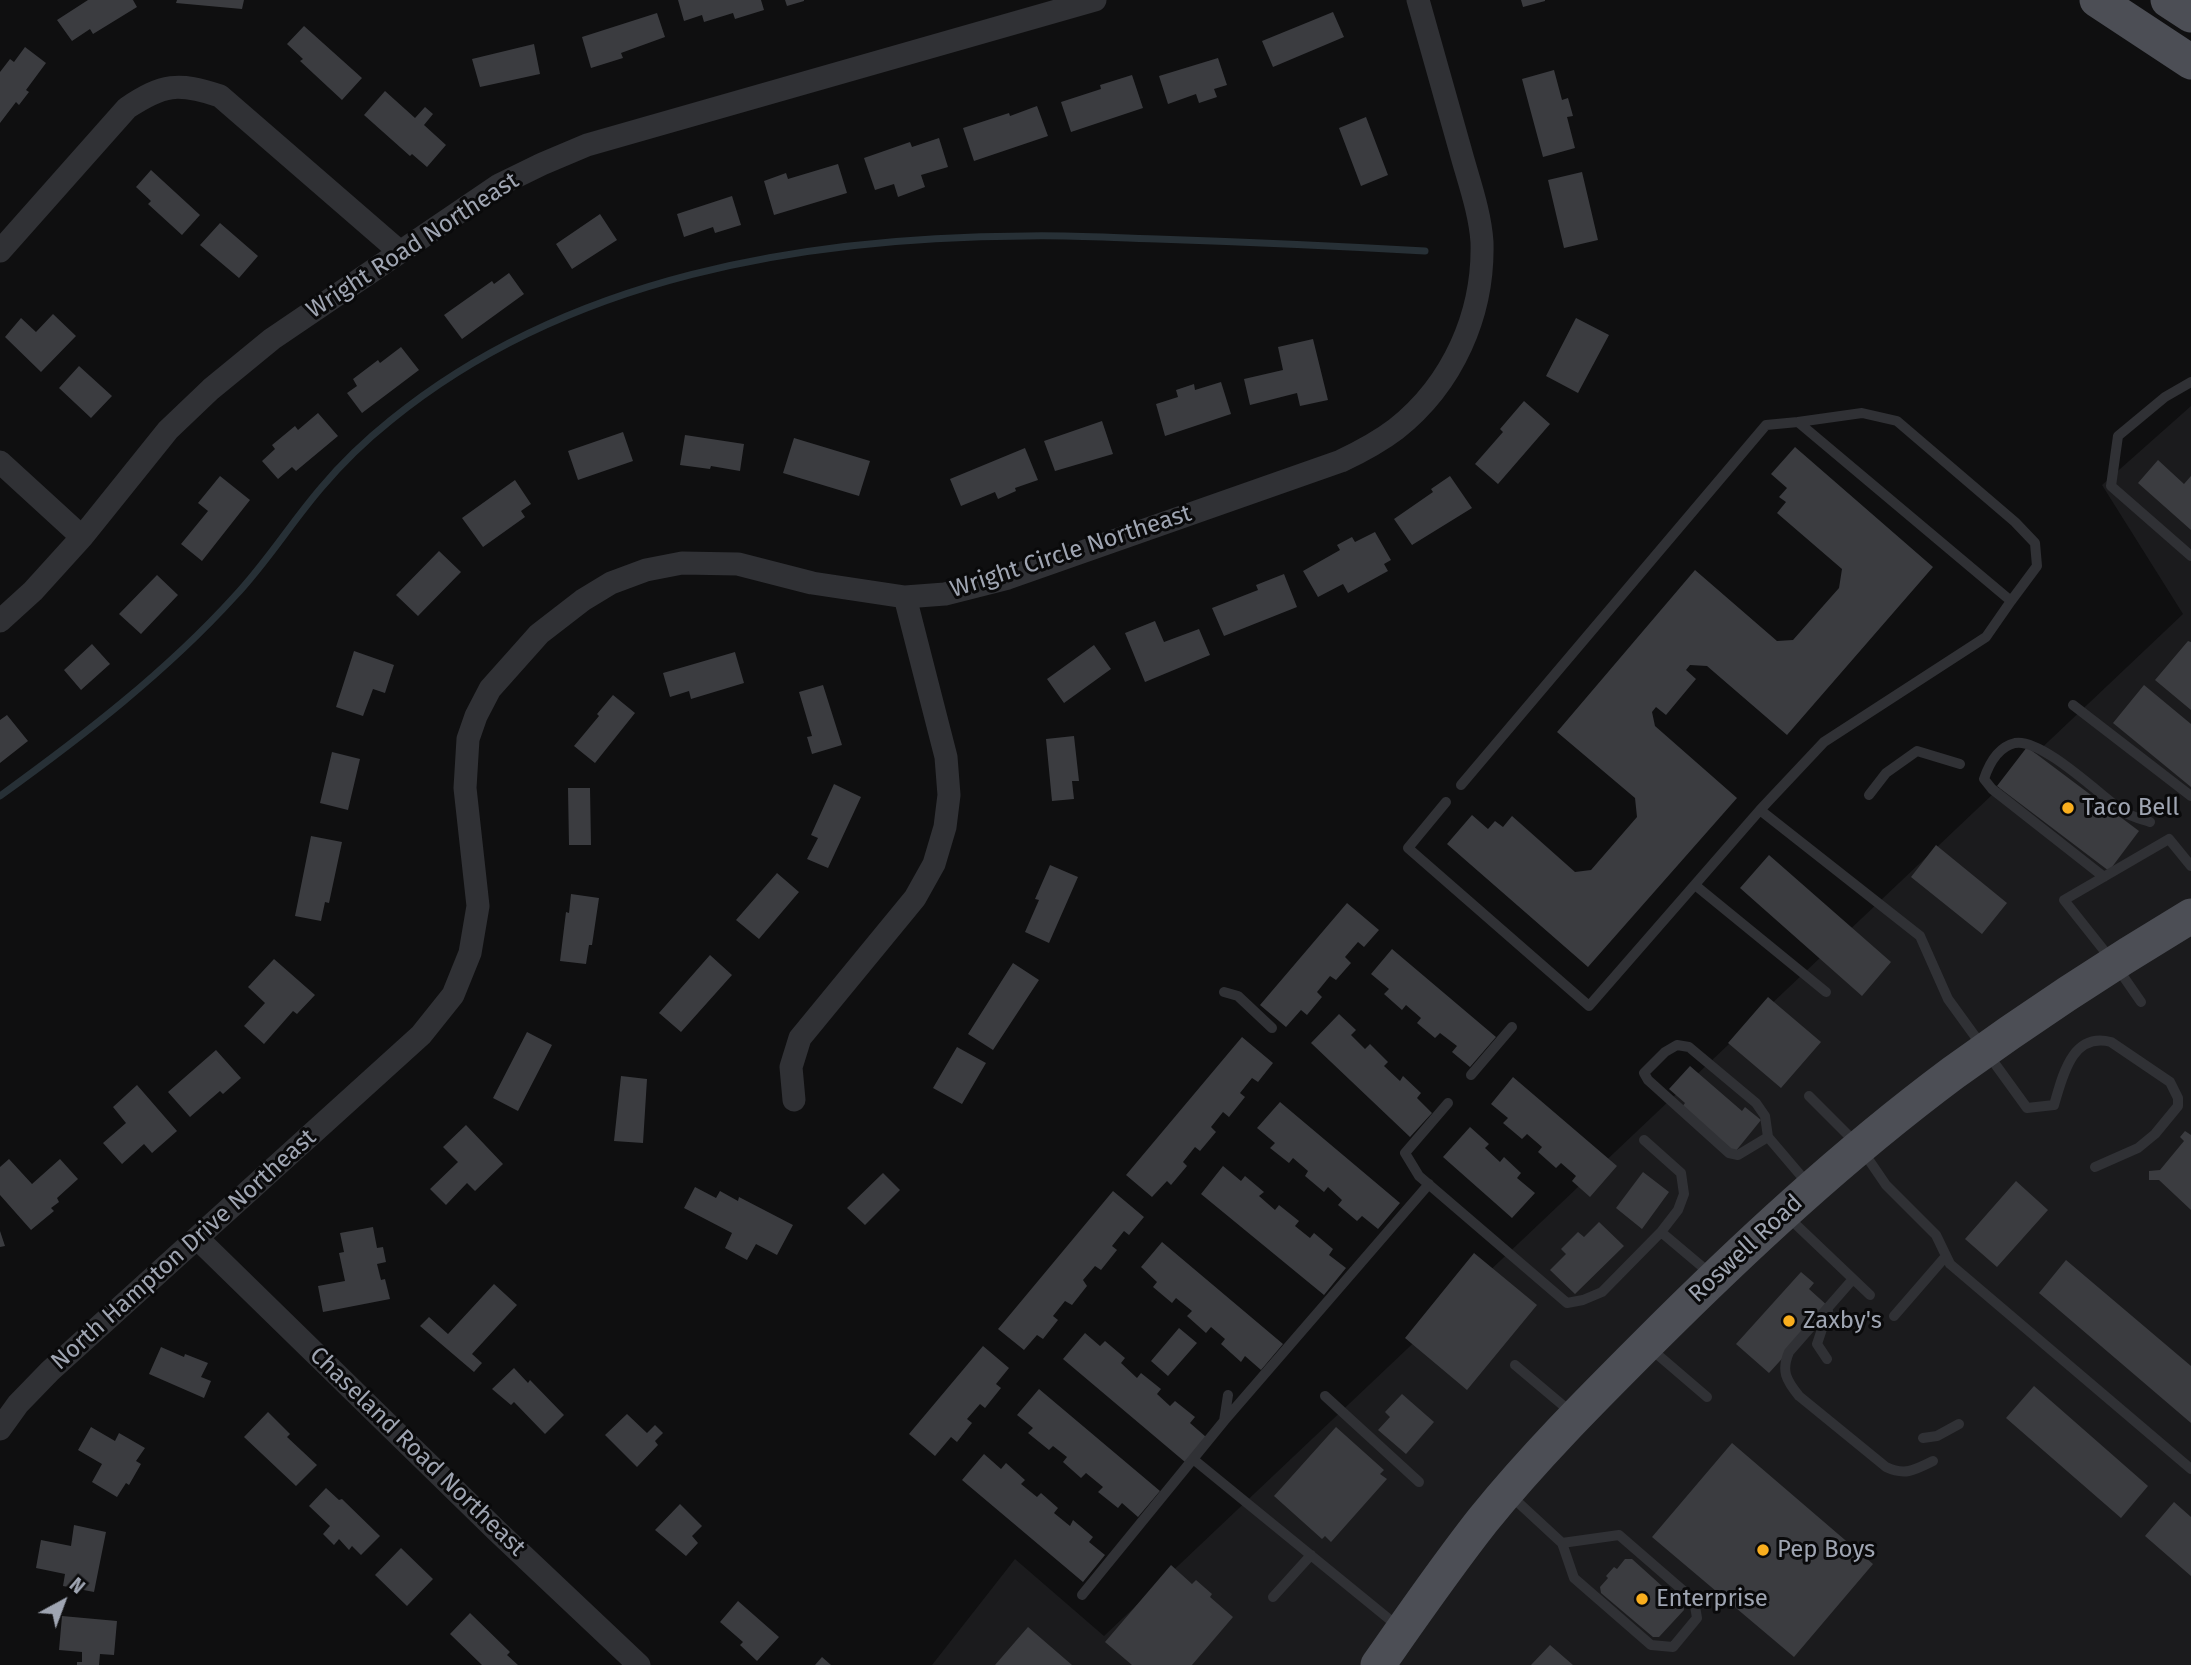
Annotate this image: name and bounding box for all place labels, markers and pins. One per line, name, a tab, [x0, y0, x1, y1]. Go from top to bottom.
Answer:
place label: Taco Bell	[2082, 794, 2179, 822]
marker: Taco Bell	[2060, 800, 2076, 816]
place label: Zaxby's	[1803, 1307, 1882, 1335]
marker: Zaxby's	[1781, 1313, 1797, 1329]
place label: Pep Boys	[1777, 1536, 1875, 1564]
marker: Pep Boys	[1755, 1542, 1771, 1558]
place label: Enterprise	[1656, 1585, 1768, 1613]
marker: Enterprise	[1634, 1591, 1650, 1607]

